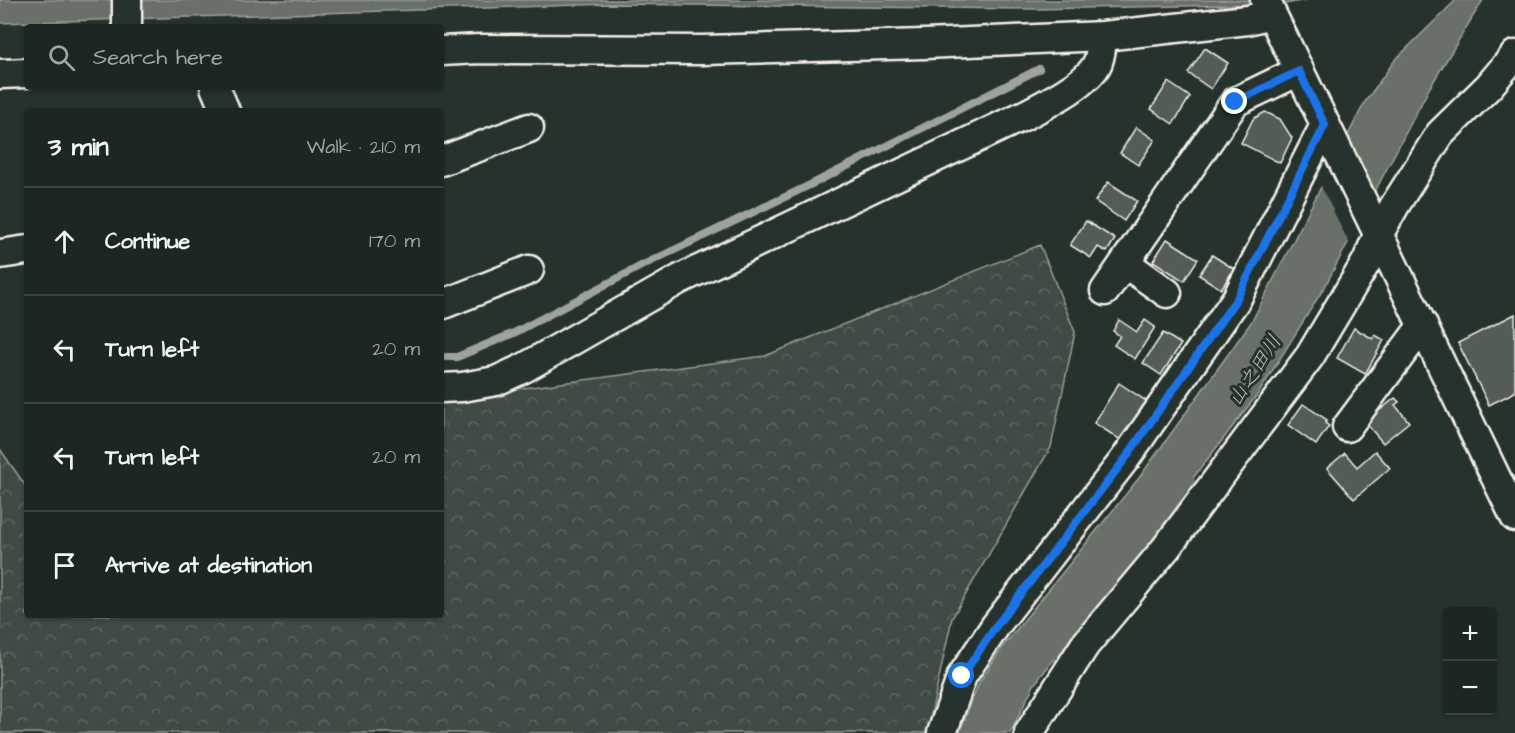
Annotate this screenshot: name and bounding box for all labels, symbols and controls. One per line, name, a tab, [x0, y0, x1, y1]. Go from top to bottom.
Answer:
search box	[24, 24, 444, 90]
icon: search	[45, 41, 78, 74]
text: Search here	[93, 42, 223, 73]
route end	[1221, 88, 1247, 114]
text: 3 min	[48, 129, 109, 165]
text: Walk · 210 m	[307, 133, 420, 161]
icon: ahead	[48, 225, 81, 258]
text: Continue	[105, 226, 190, 257]
text: 170 m	[369, 227, 420, 255]
water label: 山之田川	[1221, 329, 1288, 412]
icon: left	[48, 333, 81, 366]
text: Turn left	[105, 334, 199, 365]
text: 20 m	[372, 335, 420, 363]
icon: left	[48, 441, 81, 474]
text: Turn left	[105, 442, 199, 473]
text: 20 m	[372, 443, 420, 471]
icon: arrive	[48, 549, 81, 582]
text: Arrive at destination	[105, 550, 312, 581]
map controls	[1443, 607, 1497, 715]
button: +	[1443, 607, 1497, 661]
button: −	[1443, 661, 1497, 715]
route start	[948, 662, 974, 688]

